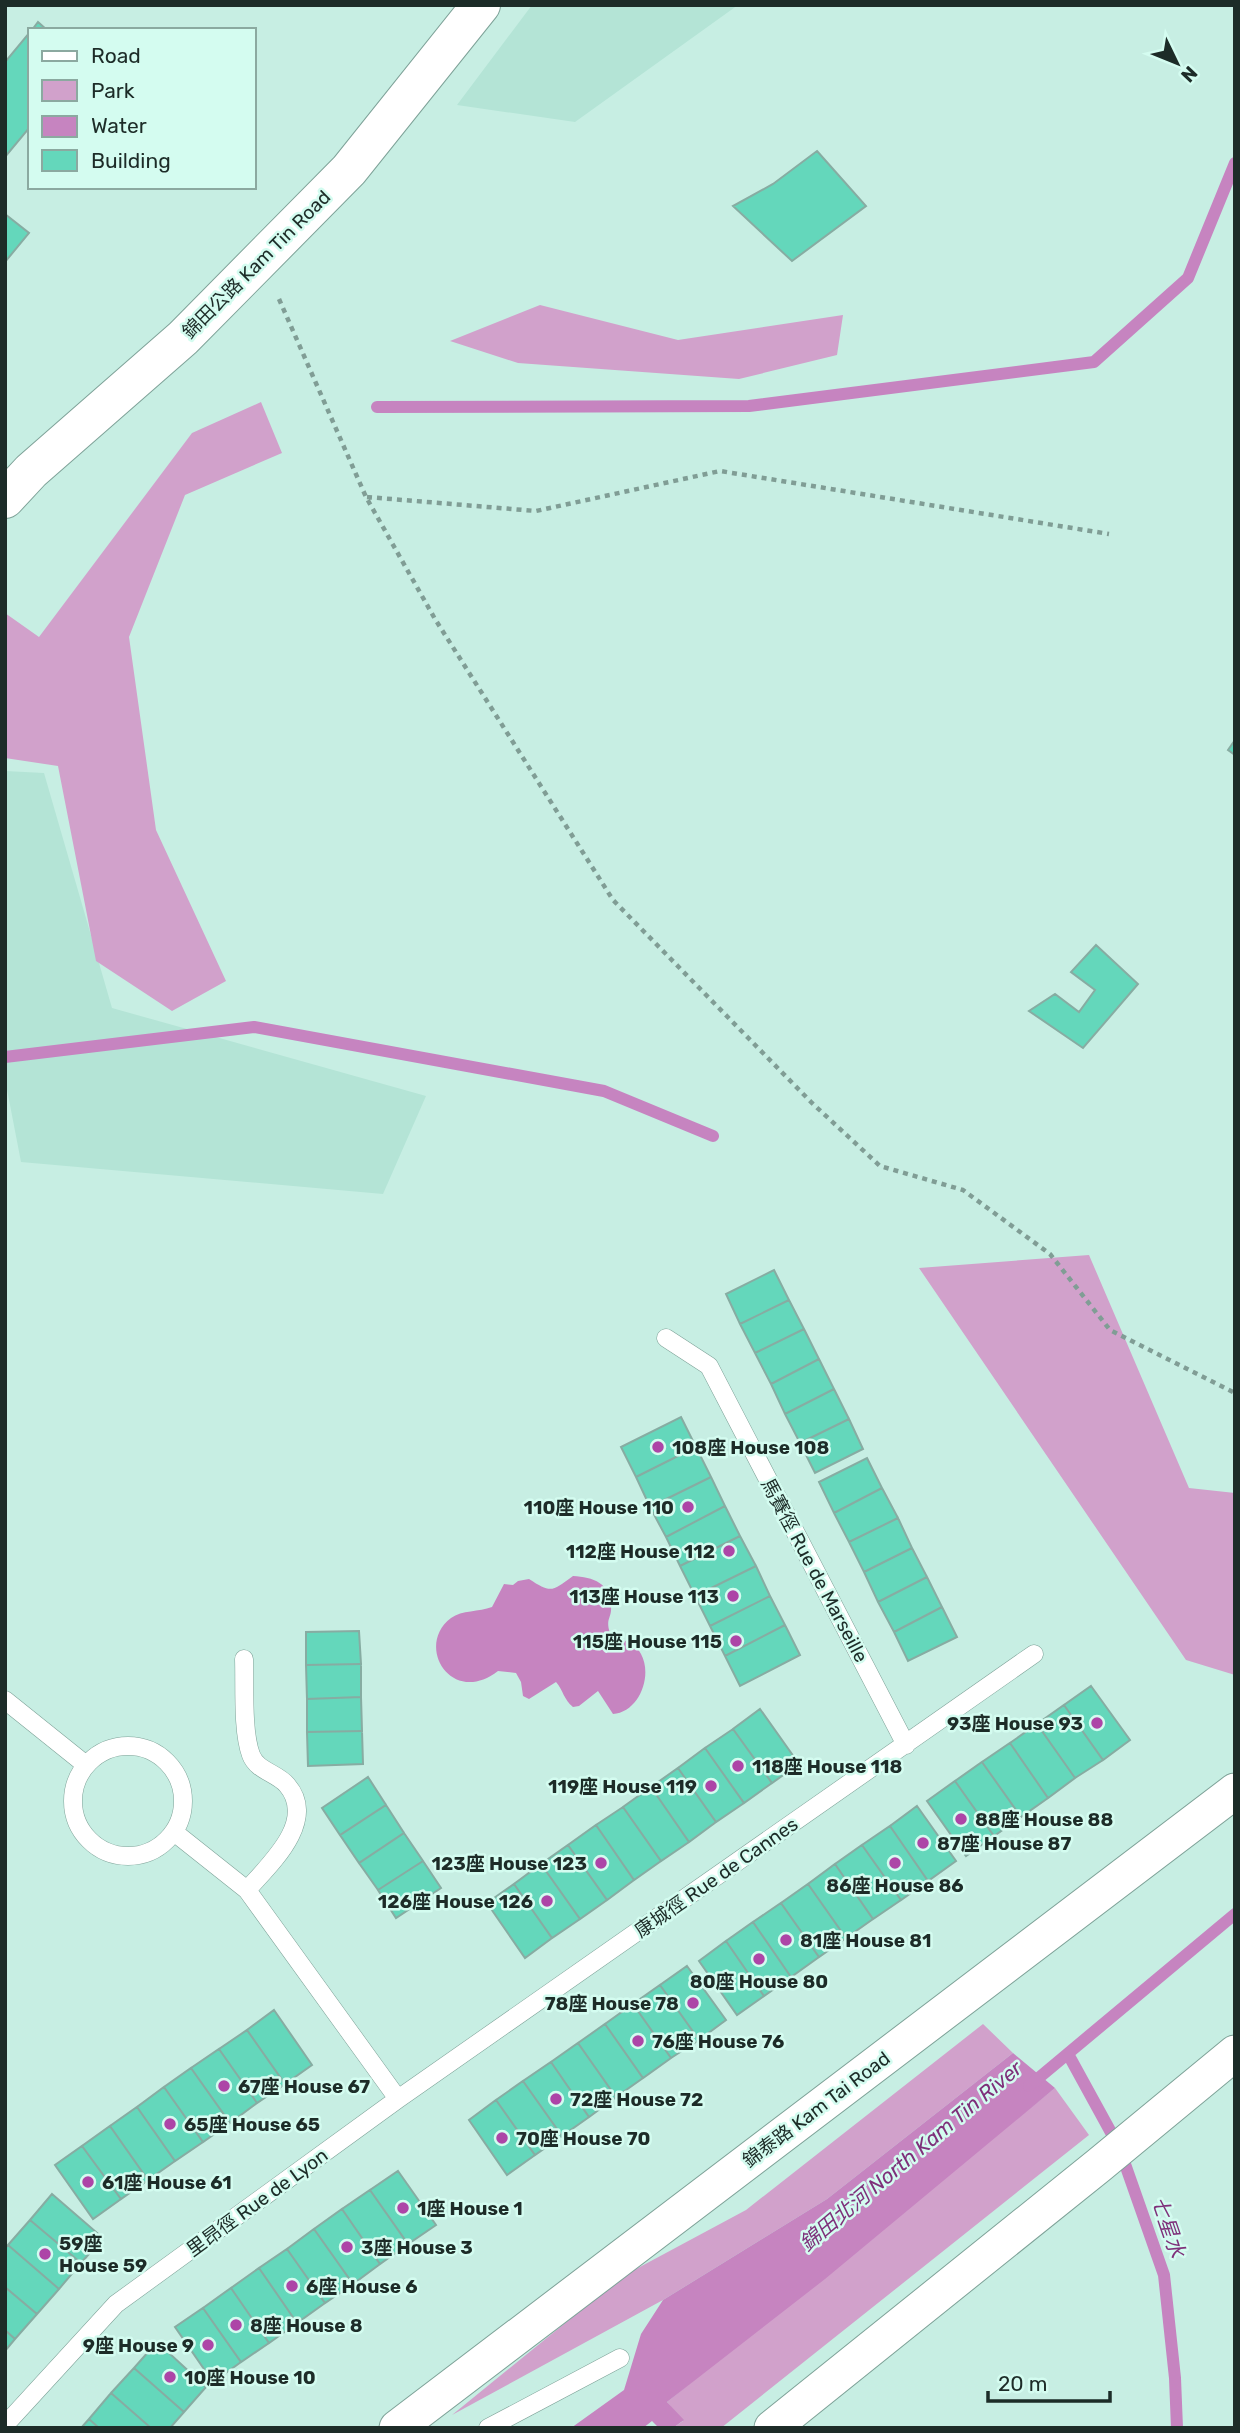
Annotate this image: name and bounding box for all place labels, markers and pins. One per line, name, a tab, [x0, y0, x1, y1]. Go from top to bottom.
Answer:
place label: 108座 House 108	[672, 1436, 829, 1459]
marker: 108座 House 108	[650, 1439, 666, 1455]
place label: 110座 House 110	[524, 1496, 674, 1519]
marker: 110座 House 110	[680, 1499, 696, 1515]
place label: 112座 House 112	[566, 1540, 715, 1563]
marker: 112座 House 112	[721, 1543, 737, 1559]
place label: 113座 House 113	[569, 1585, 719, 1608]
marker: 113座 House 113	[725, 1588, 741, 1604]
place label: 115座 House 115	[573, 1630, 722, 1653]
marker: 115座 House 115	[728, 1633, 744, 1649]
place label: 93座 House 93	[947, 1712, 1083, 1735]
marker: 93座 House 93	[1089, 1715, 1105, 1731]
place label: 118座 House 118	[752, 1755, 902, 1778]
marker: 118座 House 118	[730, 1758, 746, 1774]
place label: 119座 House 119	[548, 1775, 697, 1798]
marker: 119座 House 119	[703, 1778, 719, 1794]
place label: 88座 House 88	[975, 1808, 1113, 1831]
marker: 88座 House 88	[953, 1811, 969, 1827]
place label: 87座 House 87	[937, 1832, 1071, 1855]
marker: 87座 House 87	[915, 1835, 931, 1851]
place label: 123座 House 123	[432, 1852, 587, 1875]
marker: 123座 House 123	[593, 1855, 609, 1871]
marker: 86座 House 86	[887, 1855, 903, 1871]
place label: 86座 House 86	[826, 1874, 964, 1897]
place label: 126座 House 126	[378, 1890, 533, 1913]
marker: 126座 House 126	[539, 1893, 555, 1909]
place label: 81座 House 81	[800, 1929, 931, 1952]
marker: 81座 House 81	[778, 1932, 794, 1948]
marker: 80座 House 80	[751, 1951, 767, 1967]
place label: 80座 House 80	[690, 1970, 828, 1993]
place label: 78座 House 78	[545, 1992, 679, 2015]
marker: 78座 House 78	[685, 1995, 701, 2011]
place label: 76座 House 76	[652, 2030, 784, 2053]
marker: 76座 House 76	[630, 2033, 646, 2049]
place label: 67座 House 67	[238, 2075, 370, 2098]
marker: 67座 House 67	[216, 2078, 232, 2094]
place label: 72座 House 72	[570, 2088, 703, 2111]
marker: 72座 House 72	[548, 2091, 564, 2107]
place label: 65座 House 65	[184, 2113, 320, 2136]
marker: 65座 House 65	[162, 2116, 178, 2132]
place label: 70座 House 70	[516, 2127, 650, 2150]
marker: 70座 House 70	[494, 2130, 510, 2146]
place label: 61座 House 61	[102, 2171, 232, 2194]
marker: 61座 House 61	[80, 2174, 96, 2190]
place label: 1座 House 1	[417, 2197, 523, 2220]
marker: 1座 House 1	[395, 2200, 411, 2216]
place label: 59座 House 59	[59, 2232, 147, 2277]
place label: 3座 House 3	[361, 2236, 473, 2259]
marker: 3座 House 3	[339, 2239, 355, 2255]
marker: 59座 House 59	[37, 2246, 53, 2262]
place label: 6座 House 6	[306, 2275, 418, 2298]
marker: 6座 House 6	[284, 2278, 300, 2294]
place label: 8座 House 8	[250, 2314, 363, 2337]
marker: 8座 House 8	[228, 2317, 244, 2333]
place label: 9座 House 9	[83, 2334, 194, 2357]
marker: 9座 House 9	[200, 2337, 216, 2353]
place label: 10座 House 10	[184, 2366, 316, 2389]
marker: 10座 House 10	[162, 2369, 178, 2385]

